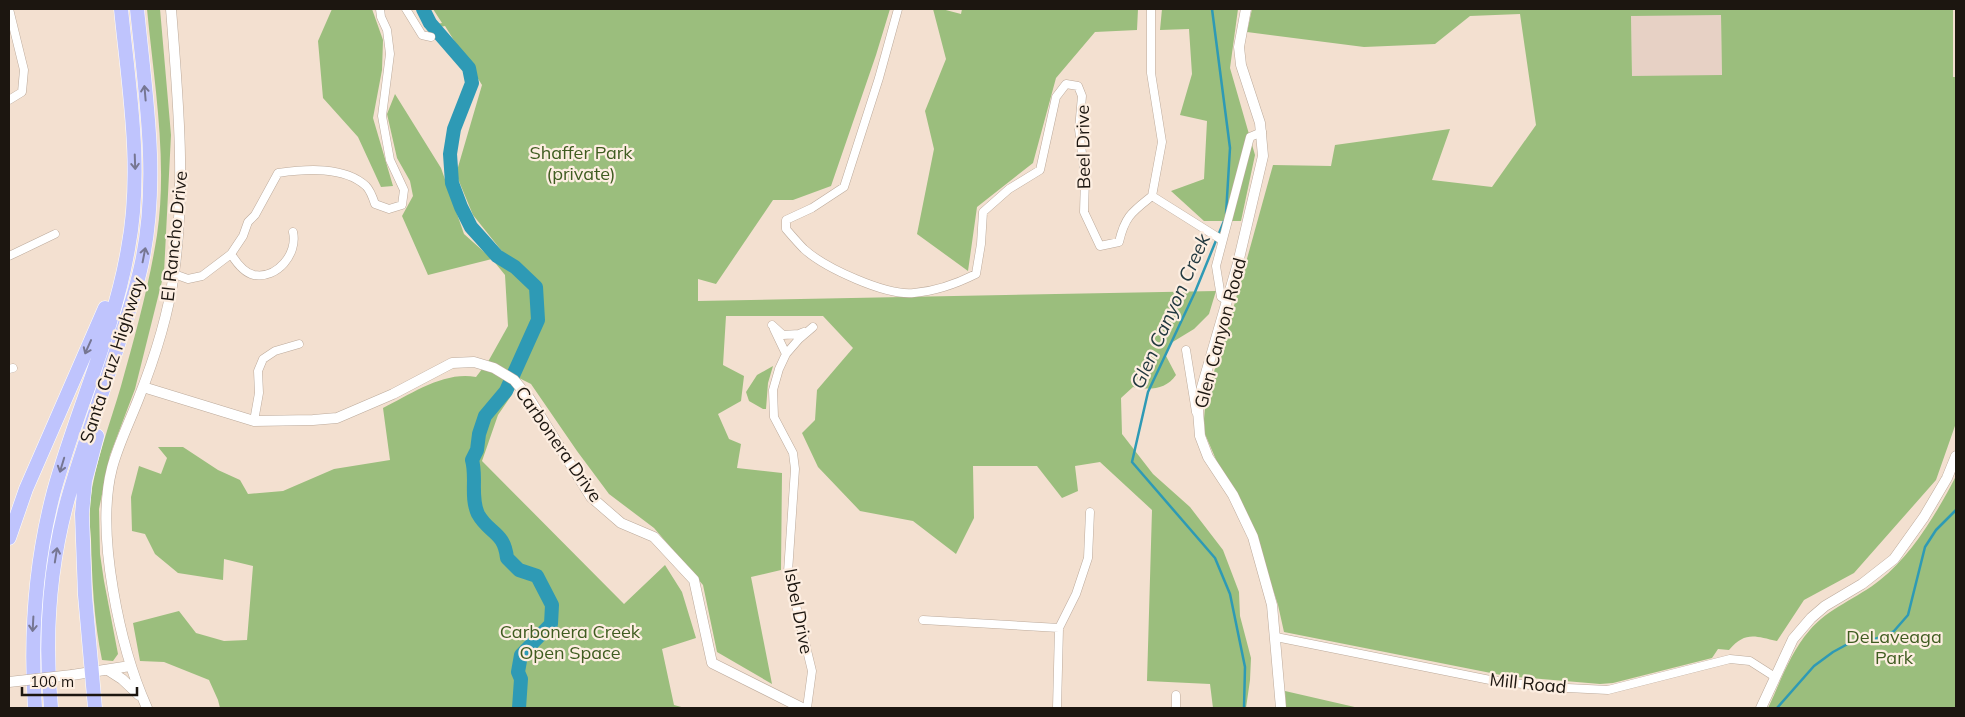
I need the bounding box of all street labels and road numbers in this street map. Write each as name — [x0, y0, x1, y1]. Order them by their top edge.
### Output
street label: Beel Drive — [1071, 105, 1095, 189]
street label: El Rancho Drive — [156, 170, 192, 302]
street label: Glen Canyon Road — [1189, 255, 1251, 411]
street label: Santa Cruz Highway — [74, 274, 150, 446]
street label: Carbonera Drive — [511, 382, 607, 506]
street label: Isbel Drive — [779, 566, 819, 656]
street label: Mill Road — [1488, 668, 1568, 698]

